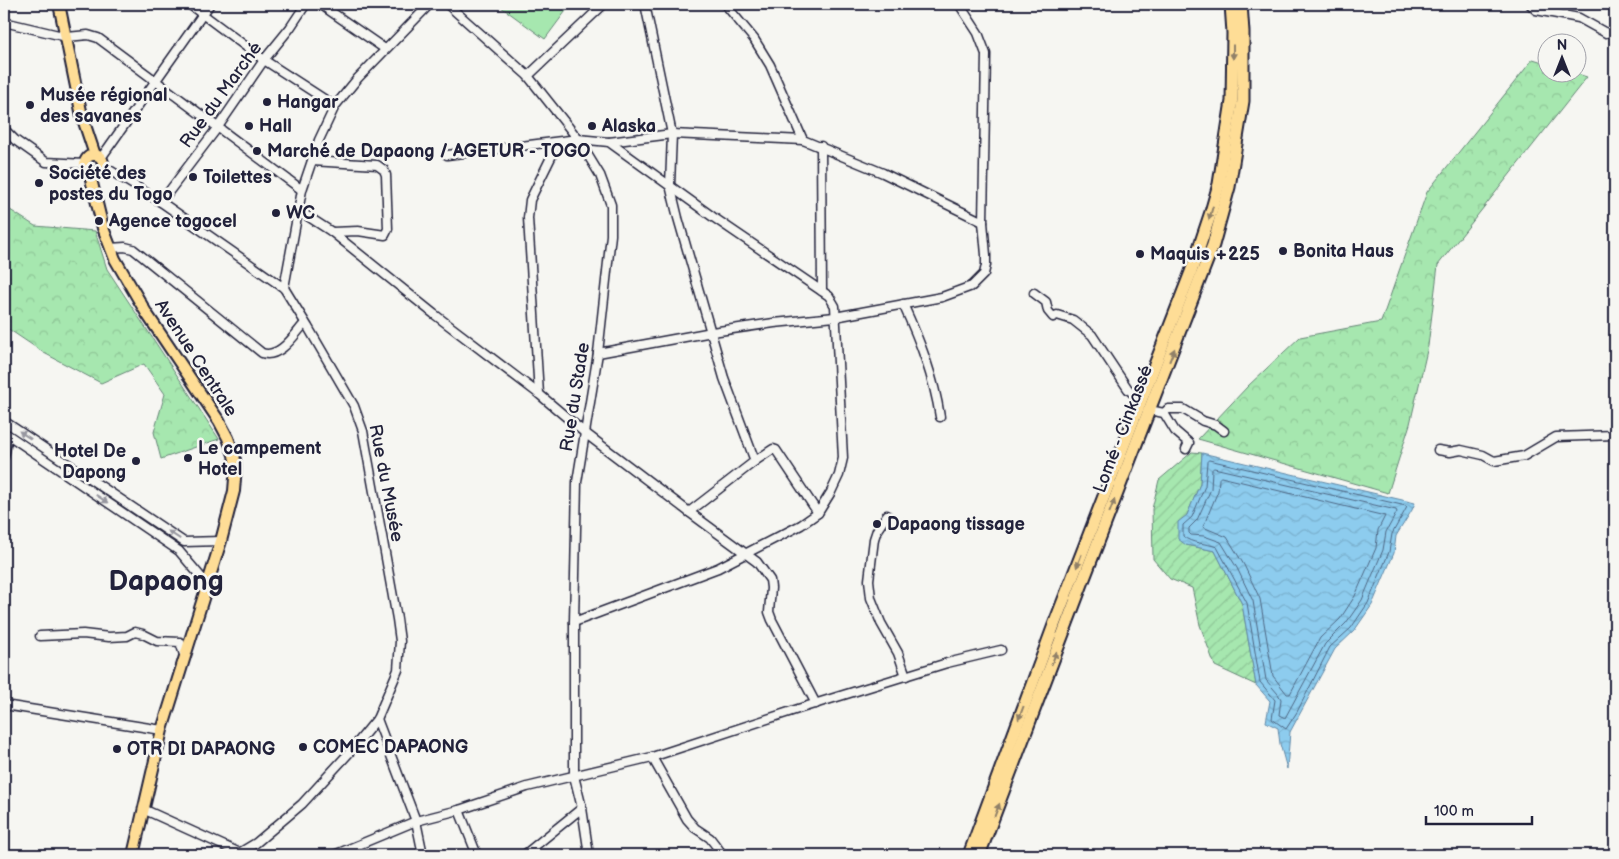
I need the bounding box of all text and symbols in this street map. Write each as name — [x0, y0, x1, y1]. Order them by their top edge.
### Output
north arrow — [1536, 32, 1586, 82]
text: N — [1557, 37, 1567, 54]
street label: Rue du Marché — [176, 38, 267, 152]
one-way arrow — [1229, 45, 1237, 61]
place label: Musée régional des savanes — [40, 85, 168, 127]
place label: Hangar — [277, 92, 339, 113]
marker: Hangar — [261, 96, 273, 108]
marker: Musée régional des savanes — [24, 99, 36, 111]
place label: Hall — [259, 116, 292, 137]
place label: Alaska — [601, 116, 656, 137]
marker: Hall — [243, 120, 255, 132]
marker: Alaska — [586, 120, 598, 132]
place label: Marché de Dapaong / AGETUR - TOGO — [267, 141, 590, 162]
marker: Marché de Dapaong / AGETUR - TOGO — [251, 145, 263, 157]
place label: Société des postes du Togo — [49, 163, 173, 205]
place label: Toilettes — [203, 167, 272, 188]
marker: Toilettes — [187, 171, 199, 183]
marker: Société des postes du Togo — [33, 177, 45, 189]
place label: WC — [286, 203, 315, 224]
one-way arrow — [1207, 205, 1215, 220]
marker: WC — [270, 207, 282, 219]
place label: Agence togocel — [108, 211, 237, 232]
marker: Agence togocel — [93, 215, 105, 227]
place label: Bonita Haus — [1293, 241, 1394, 262]
place label: Maquis +225 — [1150, 244, 1260, 265]
marker: Bonita Haus — [1277, 245, 1289, 257]
marker: Maquis +225 — [1134, 248, 1146, 260]
street label: Avenue Centrale — [150, 296, 242, 421]
street label: Rue du Stade — [556, 341, 594, 453]
one-way arrow — [1168, 348, 1176, 362]
street label: Lomé - Cinkassé — [1089, 362, 1157, 496]
street label: Rue du Musée — [364, 422, 408, 544]
one-way arrow — [18, 430, 31, 440]
place label: Le campement Hotel — [198, 438, 321, 480]
place label: Hotel De Dapong — [54, 441, 126, 483]
marker: Le campement Hotel — [182, 452, 194, 464]
marker: Hotel De Dapong — [130, 455, 142, 467]
one-way arrow — [95, 494, 109, 504]
one-way arrow — [1108, 498, 1116, 513]
place label: Dapaong tissage — [887, 514, 1025, 535]
marker: Dapaong tissage — [871, 518, 883, 530]
one-way arrow — [167, 530, 181, 540]
one-way arrow — [1075, 554, 1083, 568]
district label: Dapaong — [108, 565, 224, 598]
one-way arrow — [1050, 650, 1058, 665]
one-way arrow — [1017, 706, 1025, 721]
place label: COMEC DAPAONG — [313, 737, 468, 758]
place label: OTR DI DAPAONG — [127, 739, 275, 760]
marker: COMEC DAPAONG — [297, 741, 309, 753]
marker: OTR DI DAPAONG — [111, 743, 123, 755]
scale bar — [1426, 794, 1533, 826]
one-way arrow — [993, 802, 1001, 817]
text: 100 m — [1434, 802, 1474, 821]

